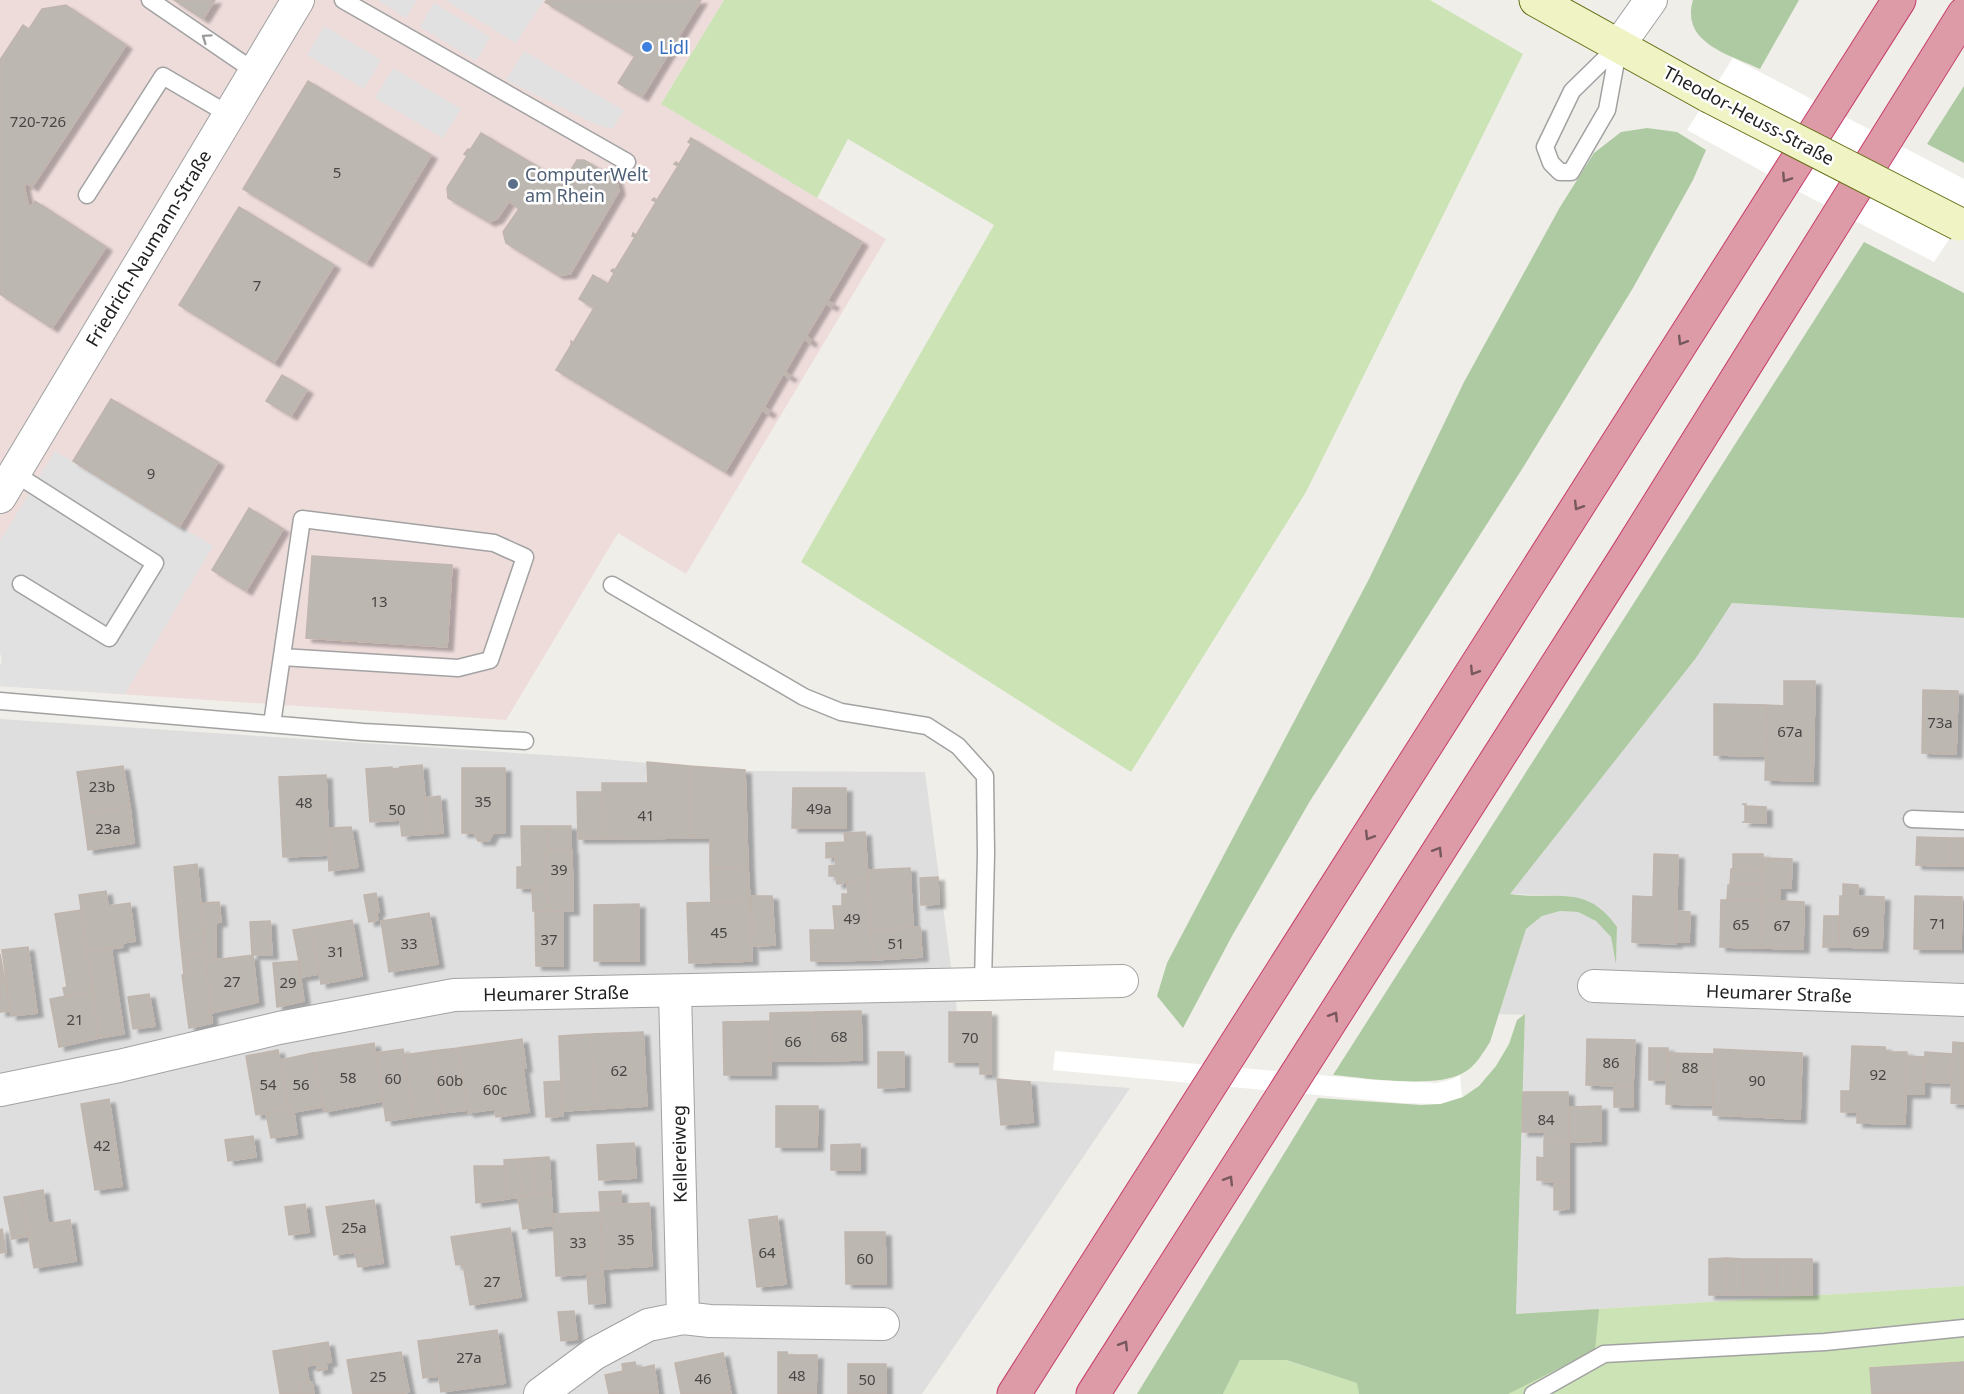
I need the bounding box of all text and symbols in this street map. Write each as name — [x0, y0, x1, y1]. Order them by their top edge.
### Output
one-way arrow — [201, 34, 212, 45]
place label: Lidl — [659, 35, 689, 59]
marker: Lidl — [640, 40, 654, 54]
street label: Theodor-Heuss-Straße — [1659, 60, 1839, 170]
house number: 720-726 — [10, 111, 66, 131]
street label: Friedrich-Naumann-Straße — [80, 145, 216, 351]
house number: 5 — [333, 162, 341, 182]
place label: ComputerWelt am Rhein — [525, 162, 649, 207]
one-way arrow — [1782, 172, 1793, 183]
marker: ComputerWelt am Rhein — [506, 177, 520, 191]
house number: 7 — [253, 275, 261, 295]
one-way arrow — [1678, 334, 1689, 345]
house number: 9 — [147, 463, 155, 483]
one-way arrow — [1573, 500, 1585, 510]
house number: 13 — [370, 591, 388, 611]
one-way arrow — [1469, 665, 1481, 675]
house number: 73a — [1927, 712, 1953, 732]
house number: 67a — [1777, 721, 1803, 741]
house number: 23b — [89, 776, 115, 796]
house number: 35 — [474, 791, 492, 811]
house number: 48 — [295, 792, 313, 812]
house number: 49a — [806, 798, 832, 818]
house number: 50 — [388, 799, 406, 819]
house number: 41 — [637, 805, 655, 825]
house number: 23a — [95, 818, 121, 838]
one-way arrow — [1366, 829, 1377, 840]
one-way arrow — [1431, 847, 1443, 857]
house number: 39 — [550, 859, 568, 879]
house number: 49 — [843, 908, 861, 928]
house number: 71 — [1929, 913, 1947, 933]
house number: 65 — [1732, 914, 1750, 934]
house number: 67 — [1773, 915, 1791, 935]
house number: 69 — [1852, 921, 1870, 941]
house number: 45 — [710, 922, 728, 942]
house number: 37 — [540, 929, 558, 949]
house number: 33 — [400, 933, 418, 953]
house number: 51 — [887, 933, 905, 953]
house number: 31 — [327, 941, 345, 961]
house number: 27 — [223, 971, 241, 991]
house number: 29 — [279, 972, 297, 992]
street label: Heumarer Straße — [1706, 978, 1852, 1008]
street label: Heumarer Straße — [483, 980, 629, 1006]
house number: 21 — [66, 1009, 84, 1029]
one-way arrow — [1326, 1011, 1337, 1022]
house number: 68 — [830, 1026, 848, 1046]
house number: 70 — [961, 1027, 979, 1047]
house number: 66 — [784, 1031, 802, 1051]
house number: 86 — [1602, 1052, 1620, 1072]
house number: 88 — [1681, 1057, 1699, 1077]
house number: 62 — [610, 1060, 628, 1080]
house number: 92 — [1869, 1064, 1887, 1084]
house number: 58 — [339, 1067, 357, 1087]
house number: 60 — [384, 1068, 402, 1088]
house number: 60b — [437, 1070, 463, 1090]
house number: 90 — [1748, 1070, 1766, 1090]
house number: 54 — [259, 1074, 277, 1094]
house number: 56 — [292, 1074, 310, 1094]
house number: 60c — [483, 1079, 507, 1099]
street label: Kellereiweg — [666, 1105, 692, 1203]
house number: 84 — [1537, 1109, 1555, 1129]
house number: 42 — [93, 1135, 111, 1155]
one-way arrow — [1222, 1176, 1233, 1187]
house number: 25a — [341, 1217, 367, 1237]
house number: 35 — [617, 1229, 635, 1249]
house number: 33 — [569, 1232, 587, 1252]
house number: 64 — [758, 1242, 776, 1262]
house number: 60 — [856, 1248, 874, 1268]
house number: 27 — [483, 1271, 501, 1291]
one-way arrow — [1117, 1341, 1129, 1351]
house number: 27a — [456, 1347, 482, 1367]
house number: 48 — [788, 1365, 806, 1385]
house number: 25 — [369, 1366, 387, 1386]
house number: 46 — [694, 1368, 712, 1388]
house number: 50 — [858, 1369, 876, 1389]

